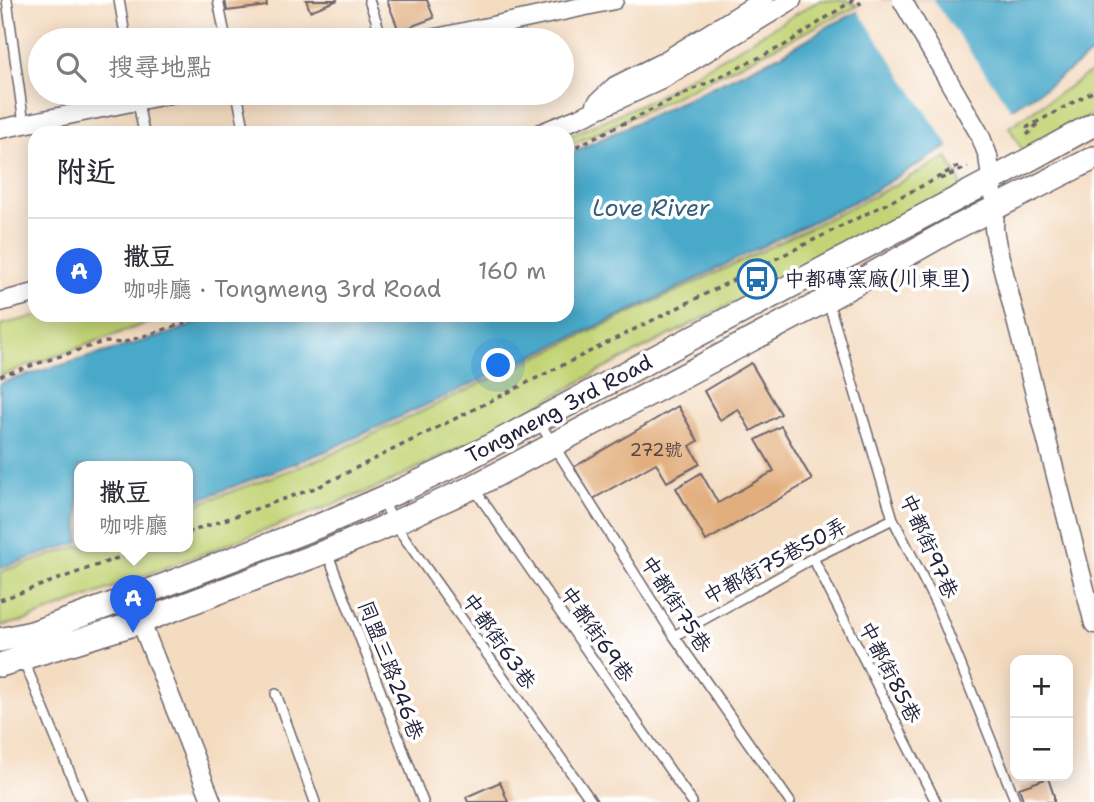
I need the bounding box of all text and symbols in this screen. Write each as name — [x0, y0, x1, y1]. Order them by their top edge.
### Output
search box — [28, 28, 574, 105]
icon: search — [52, 48, 90, 86]
text: 搜尋地點 — [108, 49, 212, 84]
text: 附近 — [56, 151, 116, 192]
water label: Love River — [592, 193, 711, 223]
text: 撒豆 — [123, 238, 175, 273]
text: A — [70, 256, 88, 286]
text: 160 m — [478, 256, 546, 286]
bus stop icon: 中都磚窯廠(川東里) — [736, 258, 778, 300]
place label: 中都磚窯廠(川東里) — [784, 265, 970, 293]
text: 咖啡廳 · Tongmeng 3rd Road — [123, 274, 441, 304]
street label: Tongmeng 3rd Road — [461, 348, 657, 470]
your location — [481, 348, 515, 382]
house number: 272號 — [629, 438, 683, 462]
popup — [74, 461, 193, 552]
text: 撒豆 — [99, 474, 151, 509]
street label: 中都街97巷 — [893, 489, 965, 603]
text: 咖啡廳 — [99, 510, 168, 540]
street label: 中都街75巷50弄 — [698, 511, 852, 611]
street label: 中都街75巷 — [634, 550, 718, 658]
pin: A — [110, 575, 156, 633]
street label: 中都街69巷 — [553, 580, 641, 688]
street label: 中都街63巷 — [455, 587, 543, 695]
street label: 同盟三路246巷 — [352, 596, 430, 744]
street label: 中都街85巷 — [852, 616, 928, 728]
map controls — [1010, 655, 1073, 781]
button: + — [1010, 655, 1073, 718]
button: − — [1010, 718, 1073, 781]

